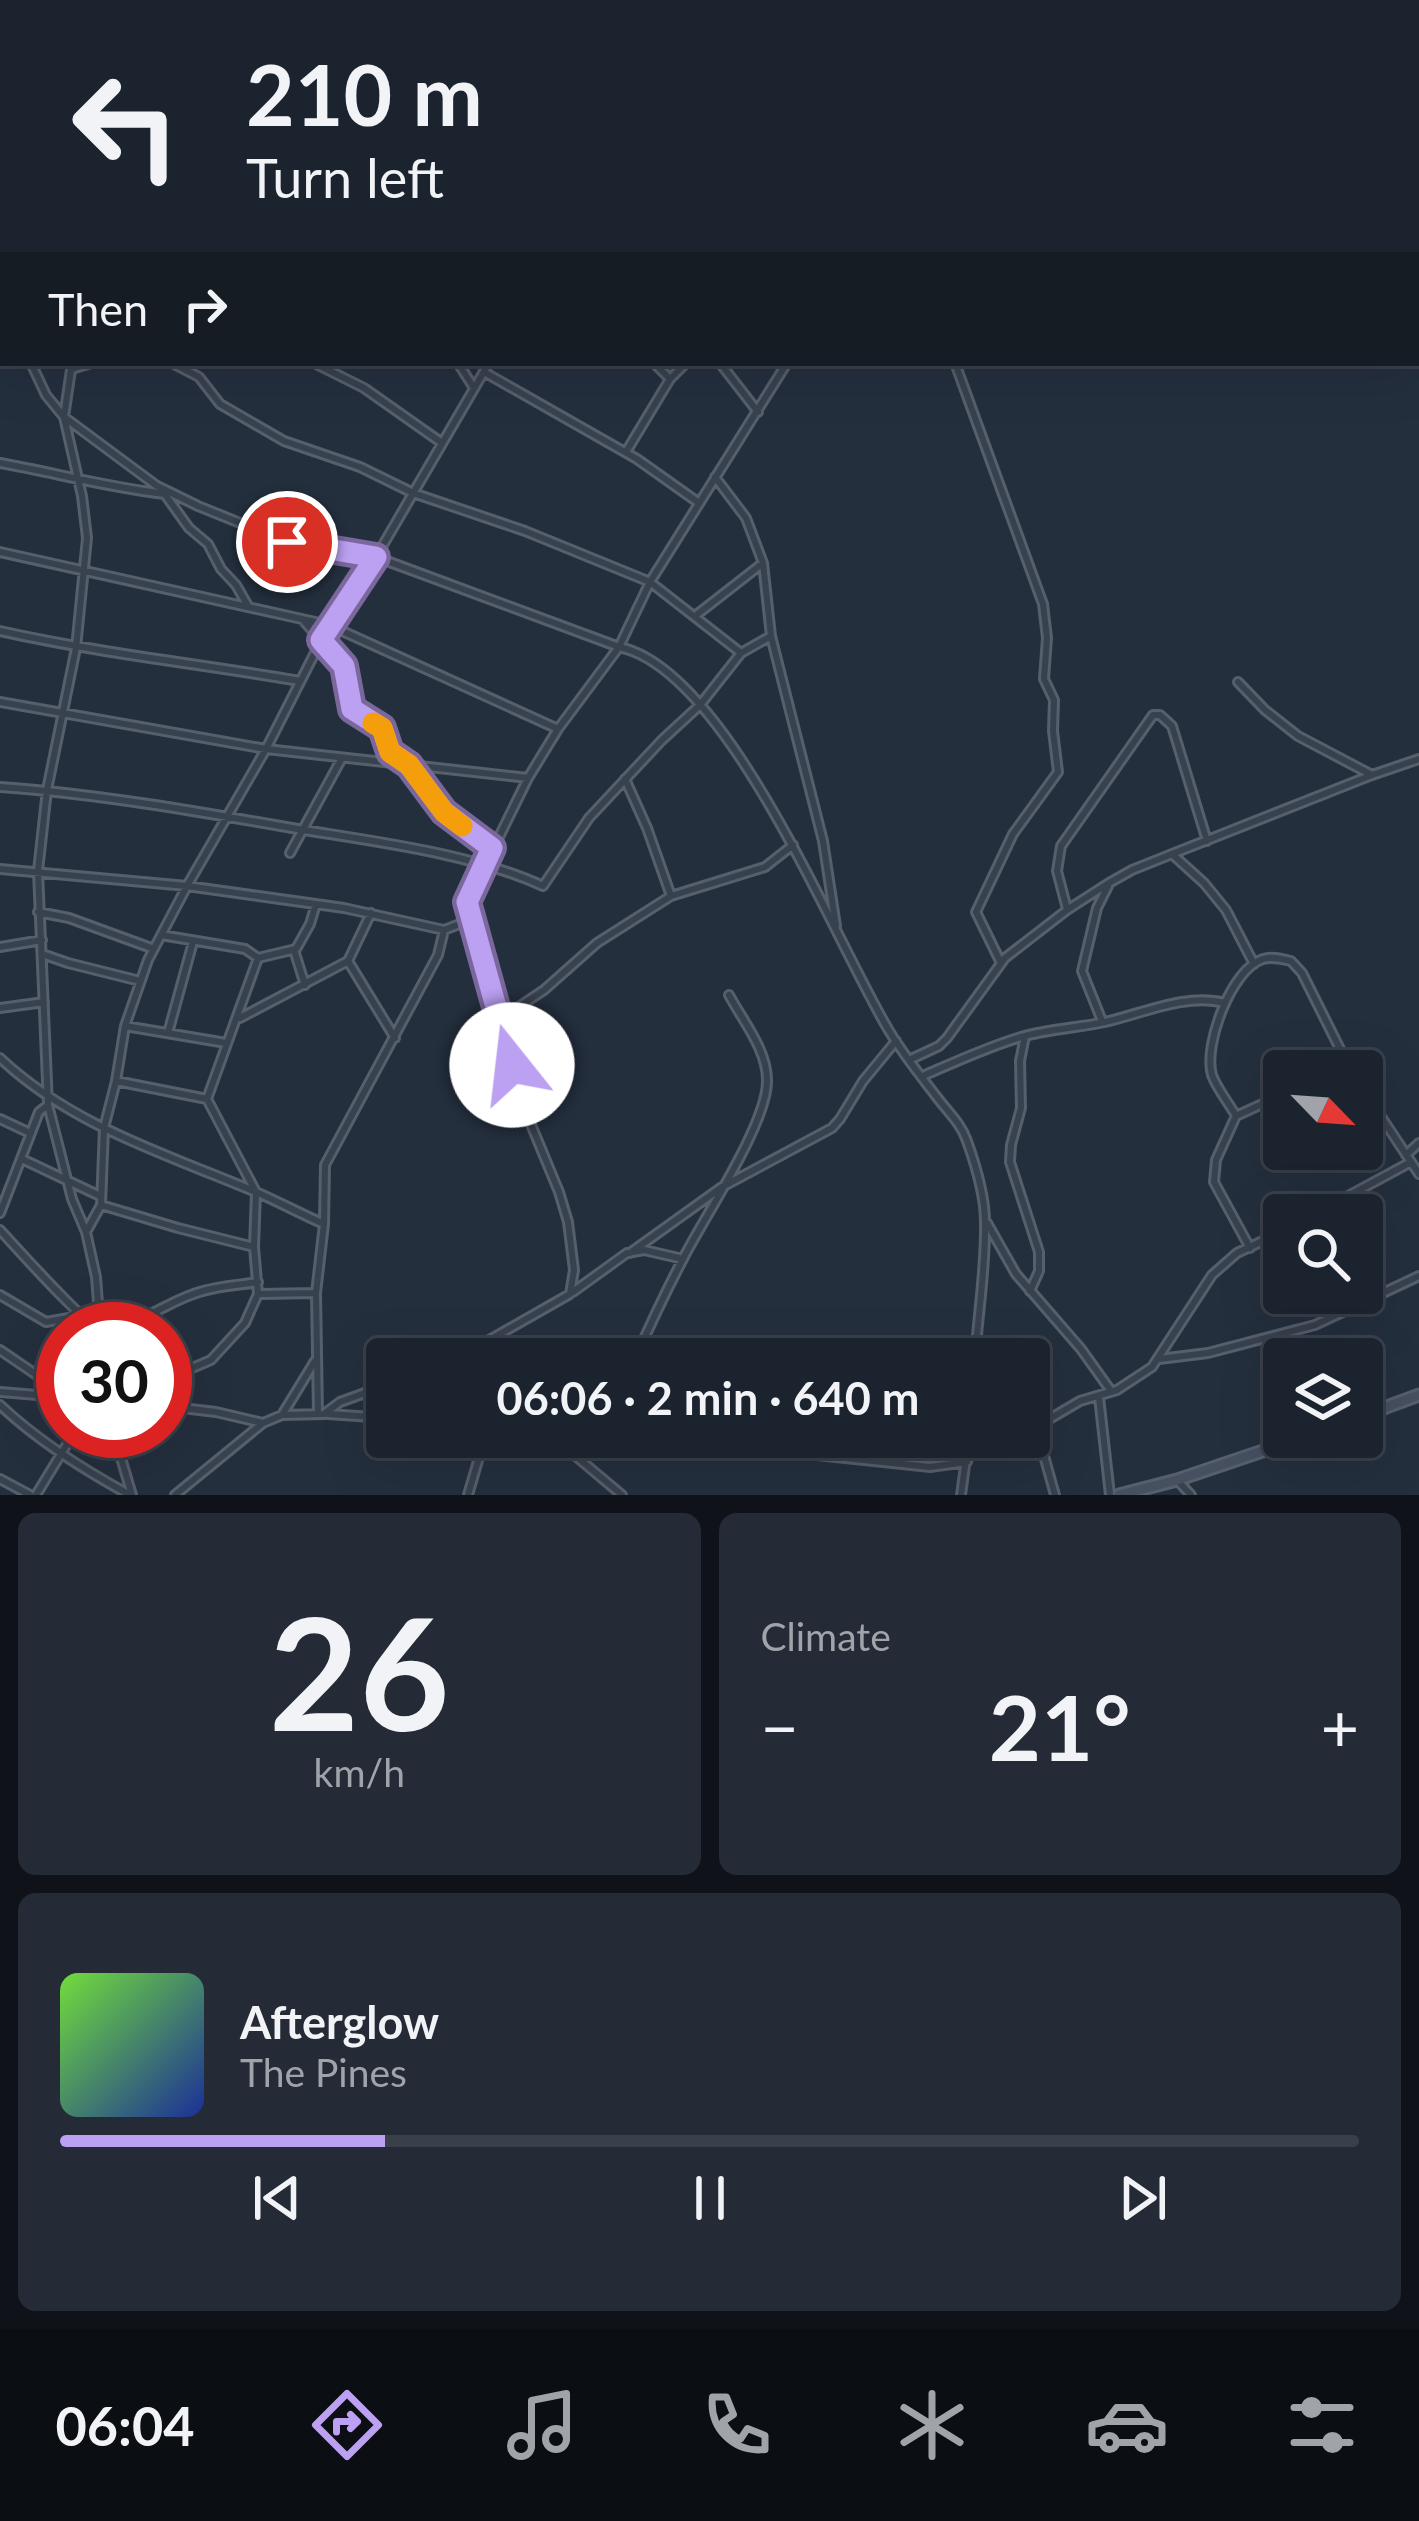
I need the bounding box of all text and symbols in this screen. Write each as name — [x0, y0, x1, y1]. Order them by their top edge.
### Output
text: 210 m — [246, 43, 483, 144]
icon: left — [48, 48, 204, 204]
text: Turn left — [246, 145, 444, 210]
icon: right — [172, 276, 238, 342]
text: Then — [48, 282, 148, 336]
pin — [236, 491, 338, 593]
icon: arrive — [254, 509, 320, 575]
position arrow — [449, 1002, 575, 1128]
north arrow — [1263, 1050, 1383, 1170]
map controls — [1263, 1050, 1383, 1458]
button: search — [1263, 1194, 1383, 1314]
speed limit sign: 30 — [36, 1302, 192, 1458]
button: layers — [1263, 1338, 1383, 1458]
text: 06:06 · 2 min · 640 m — [497, 1371, 919, 1425]
text: 26 — [269, 1577, 450, 1764]
text: Climate — [761, 1613, 891, 1659]
text: 21° — [989, 1672, 1131, 1780]
text: − — [761, 1687, 799, 1766]
text: + — [1321, 1687, 1359, 1766]
text: km/h — [314, 1749, 405, 1795]
text: Afterglow — [240, 1995, 439, 2049]
text: The Pines — [240, 2049, 407, 2095]
icon: previous — [244, 2165, 310, 2231]
icon: pause — [677, 2165, 743, 2231]
icon: next — [1110, 2165, 1176, 2231]
icon: directions — [305, 2383, 389, 2467]
icon: music — [500, 2383, 584, 2467]
icon: phone — [695, 2383, 779, 2467]
icon: climate — [890, 2383, 974, 2467]
icon: car — [1085, 2383, 1169, 2467]
icon: filters — [1280, 2383, 1364, 2467]
text: 06:04 — [55, 2393, 195, 2458]

